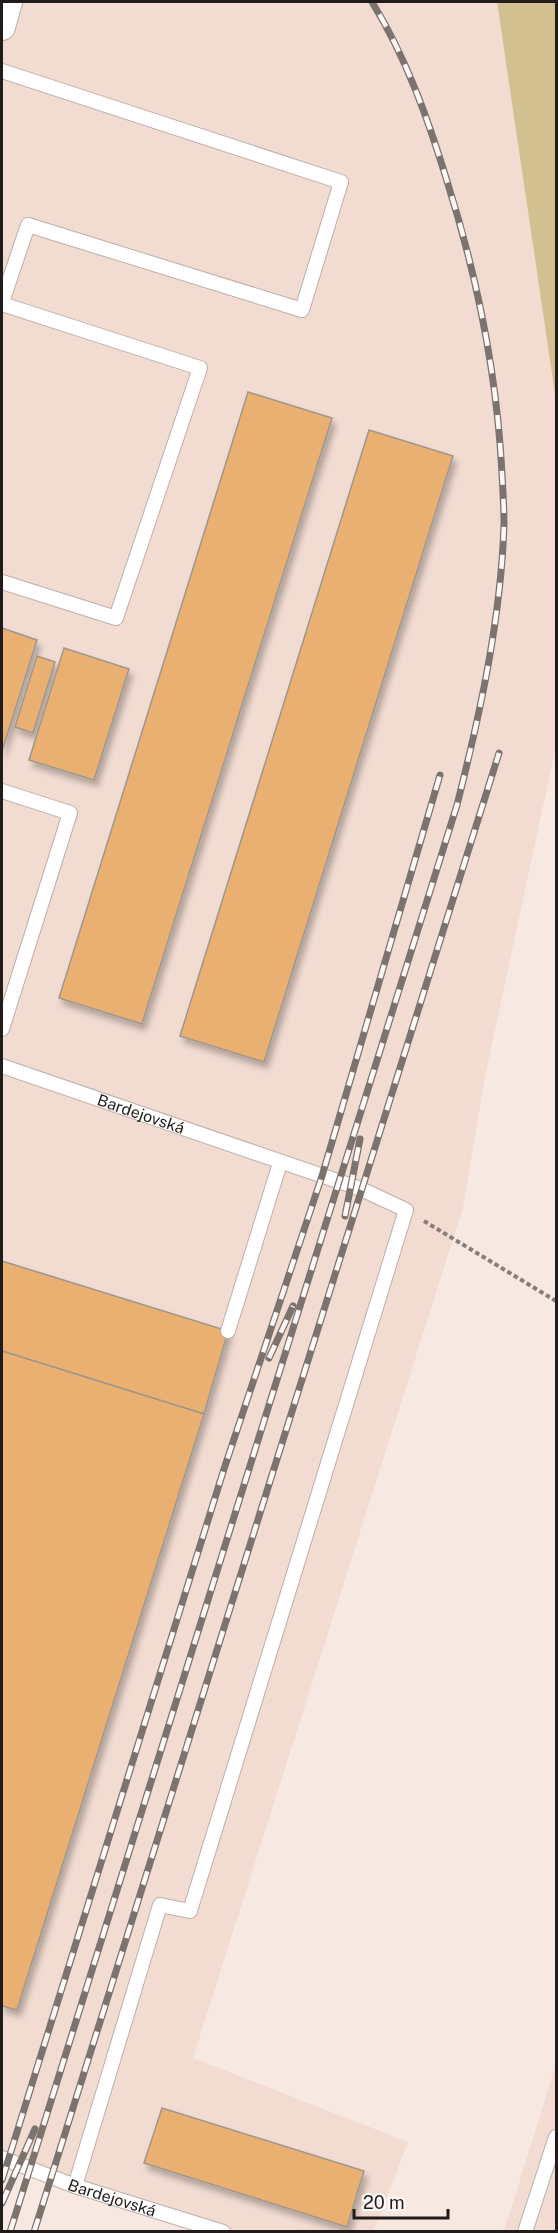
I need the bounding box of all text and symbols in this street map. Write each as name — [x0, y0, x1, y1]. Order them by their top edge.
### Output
street label: Bardejovská — [95, 1090, 187, 1137]
street label: Bardejovská — [65, 2175, 158, 2220]
scale bar — [354, 2182, 448, 2220]
text: 20 m — [363, 2192, 405, 2213]

